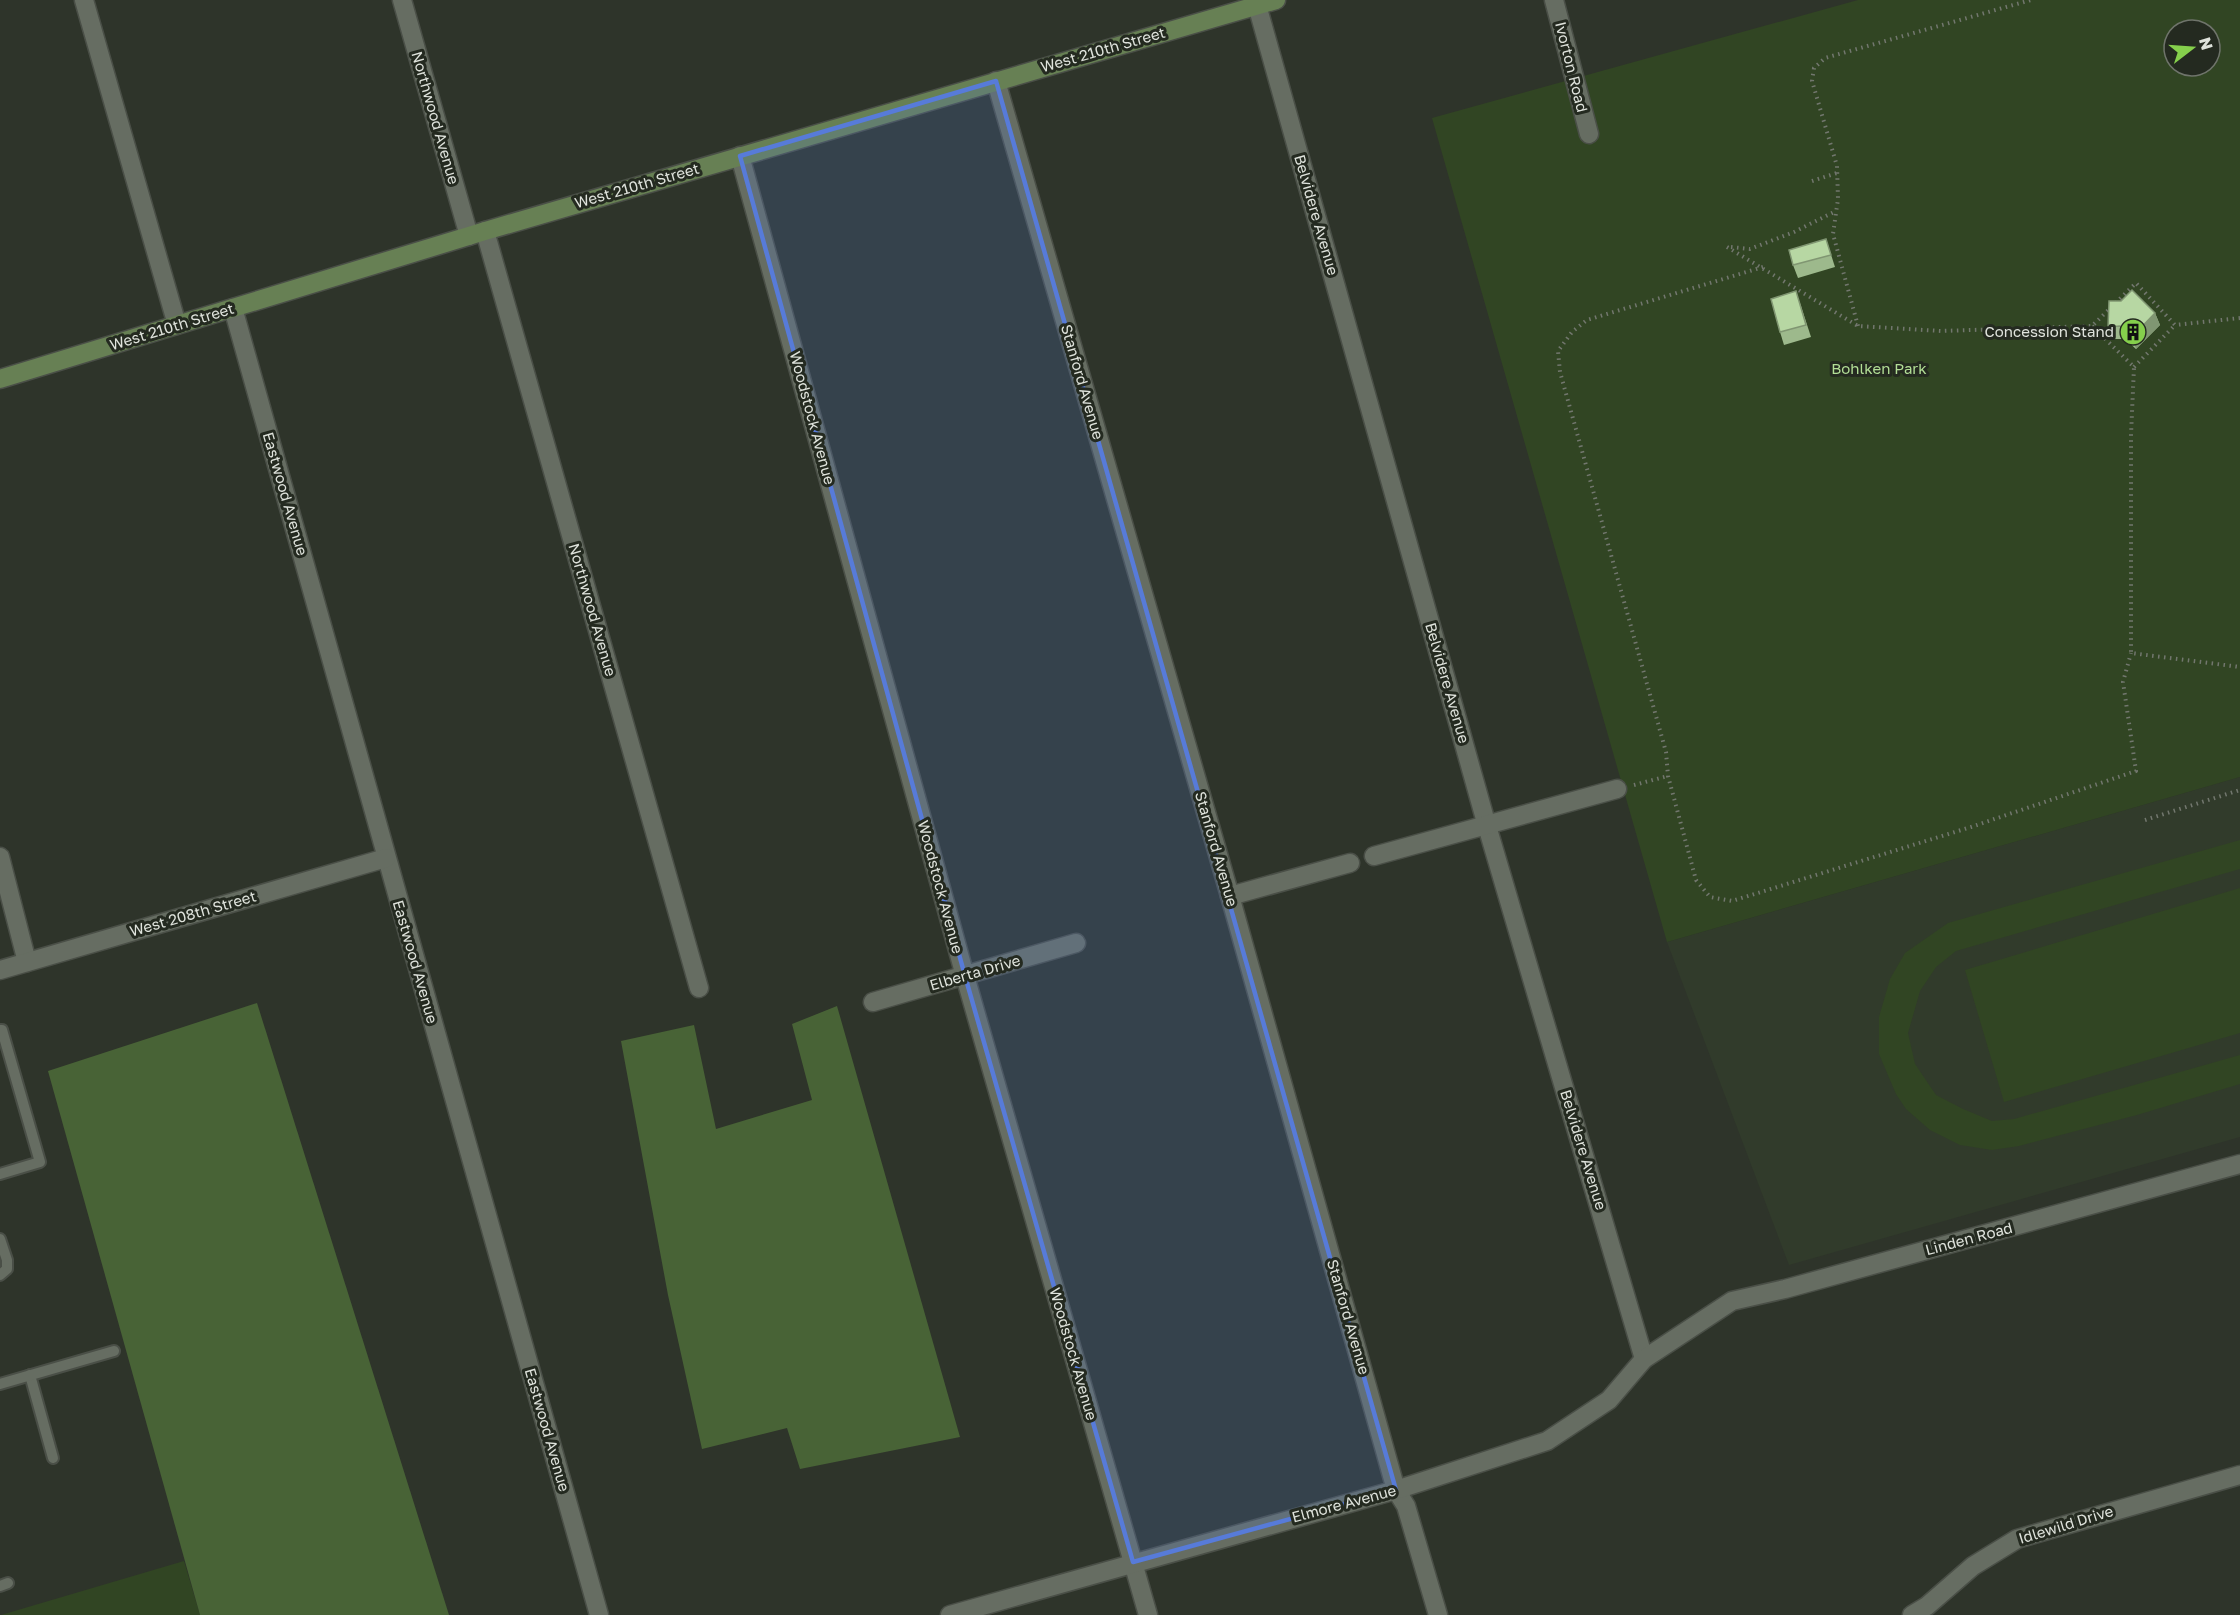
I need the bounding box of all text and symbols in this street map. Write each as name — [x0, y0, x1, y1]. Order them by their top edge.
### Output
north arrow — [2162, 18, 2222, 78]
street label: Ivorton Road — [1552, 20, 1592, 114]
street label: West 210th Street — [1038, 23, 1167, 75]
text: N — [2195, 35, 2218, 52]
street label: Northwood Avenue — [408, 49, 464, 187]
street label: Belvidere Avenue — [1291, 152, 1343, 277]
street label: West 210th Street — [572, 159, 701, 211]
street label: West 210th Street — [107, 299, 236, 353]
building icon: Concession Stand — [2118, 317, 2148, 347]
street label: Stanford Avenue — [1058, 322, 1108, 442]
place label: Concession Stand — [1985, 322, 2114, 340]
street label: Woodstock Avenue — [787, 349, 840, 487]
park label: Bohlken Park — [1831, 359, 1927, 377]
street label: Eastwood Avenue — [260, 430, 312, 558]
street label: Northwood Avenue — [565, 541, 621, 679]
street label: Belvidere Avenue — [1422, 620, 1474, 745]
street label: Stanford Avenue — [1192, 789, 1242, 909]
street label: Woodstock Avenue — [915, 818, 968, 956]
street label: West 208th Street — [127, 886, 258, 940]
street label: Eastwood Avenue — [390, 898, 442, 1026]
street label: Elberta Drive — [927, 950, 1022, 994]
street label: Belvidere Avenue — [1557, 1087, 1611, 1212]
street label: Linden Road — [1923, 1218, 2014, 1258]
street label: Stanford Avenue — [1324, 1257, 1374, 1377]
street label: Woodstock Avenue — [1046, 1285, 1102, 1422]
street label: Eastwood Avenue — [522, 1366, 574, 1494]
street label: Elmore Avenue — [1290, 1480, 1398, 1526]
street label: Idlewild Drive — [2016, 1501, 2116, 1547]

